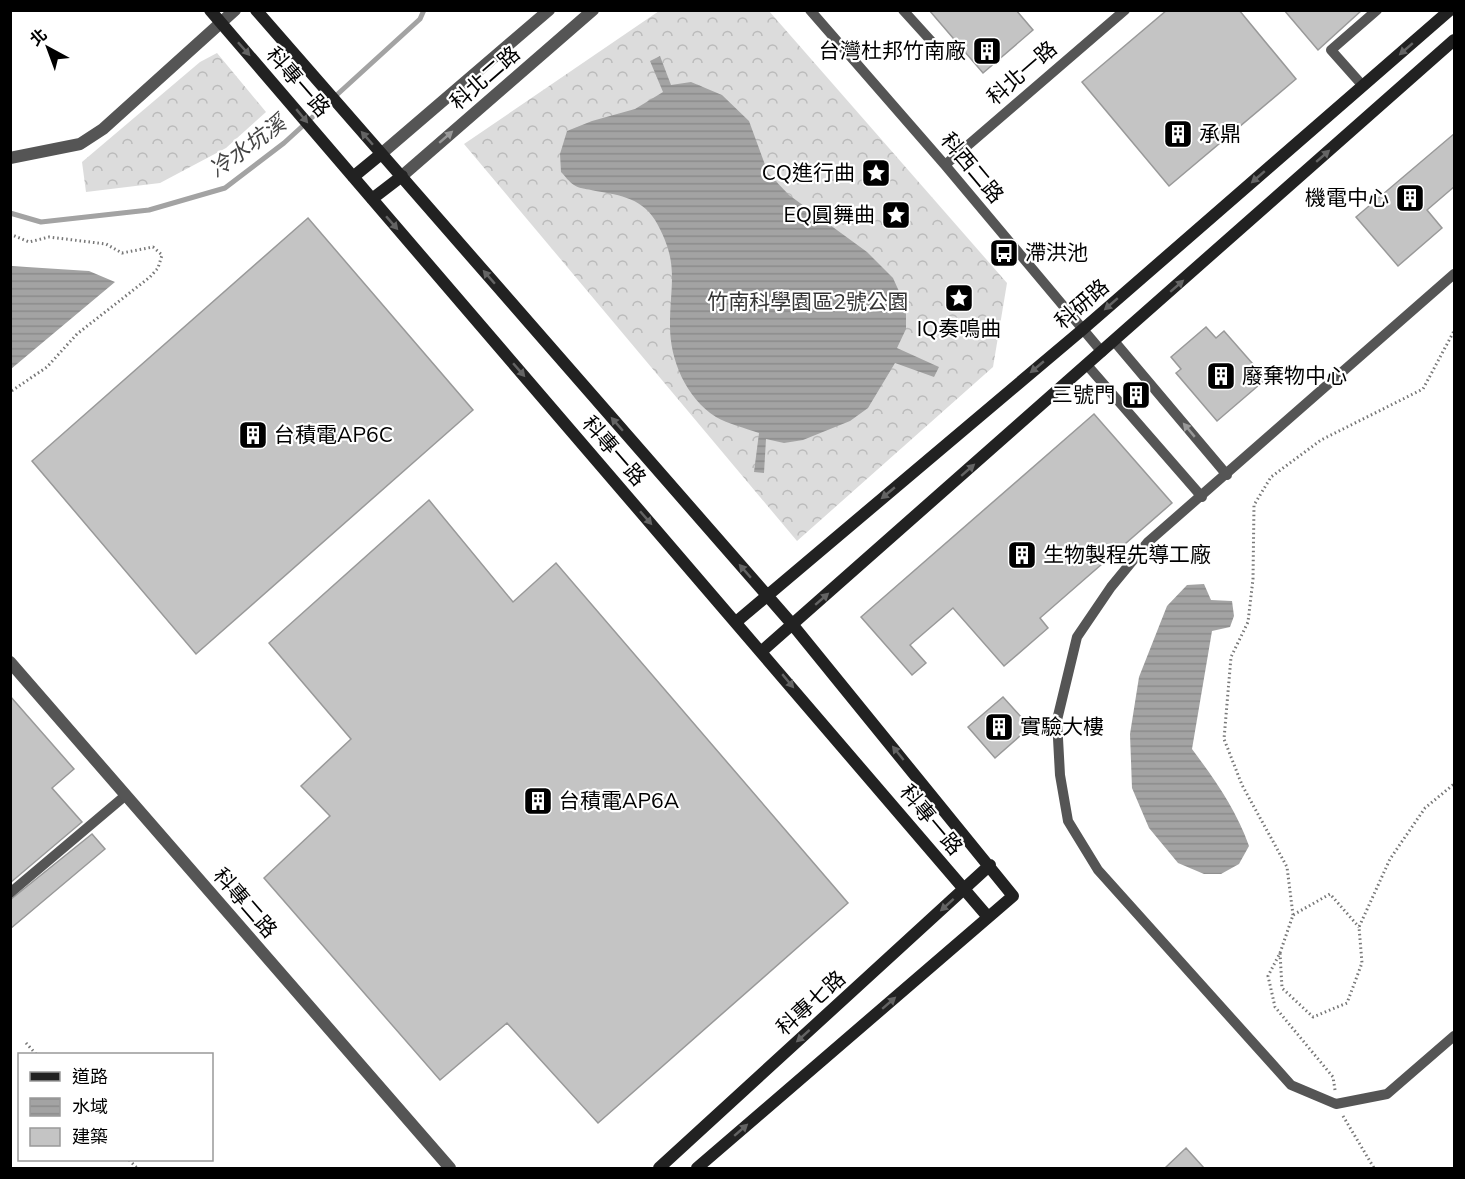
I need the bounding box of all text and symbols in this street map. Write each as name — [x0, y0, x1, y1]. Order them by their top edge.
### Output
north arrow — [18, 18, 78, 78]
text: 北 — [26, 24, 51, 49]
building icon: 台灣杜邦竹南廠 — [971, 35, 1003, 67]
street label: 科北一路 — [981, 35, 1062, 110]
place label: 台灣杜邦竹南廠 — [819, 37, 966, 63]
street label: 科北二路 — [444, 40, 525, 115]
one-way arrow — [237, 41, 250, 56]
street label: 科專一路 — [261, 41, 336, 122]
one-way arrow — [1399, 42, 1414, 55]
water label: 冷水坑溪 — [203, 107, 293, 183]
one-way arrow — [296, 108, 309, 124]
building icon: 承鼎 — [1162, 118, 1194, 150]
place label: 承鼎 — [1199, 120, 1241, 146]
street label: 科西二路 — [936, 127, 1010, 208]
one-way arrow — [361, 131, 374, 146]
one-way arrow — [438, 131, 454, 144]
one-way arrow — [1315, 150, 1330, 163]
place icon: CQ進行曲 — [860, 157, 892, 189]
place label: CQ進行曲 — [762, 159, 855, 185]
one-way arrow — [1251, 170, 1266, 183]
building icon: 機電中心 — [1394, 182, 1426, 214]
place label: 機電中心 — [1305, 184, 1389, 210]
place icon: EQ圓舞曲 — [880, 199, 912, 231]
place label: EQ圓舞曲 — [784, 201, 875, 227]
one-way arrow — [385, 215, 398, 230]
bus stop icon: 滯洪池 — [988, 237, 1020, 269]
place label: 滯洪池 — [1025, 239, 1088, 265]
one-way arrow — [483, 269, 496, 285]
street label: 科研路 — [1049, 273, 1114, 334]
one-way arrow — [1169, 279, 1185, 292]
place icon: IQ奏鳴曲 — [943, 282, 975, 314]
park label: 竹南科學園區2號公園 — [707, 288, 909, 314]
one-way arrow — [1103, 298, 1119, 311]
place label: IQ奏鳴曲 — [917, 315, 1001, 341]
building icon: 廢棄物中心 — [1205, 360, 1237, 392]
one-way arrow — [1029, 361, 1045, 374]
one-way arrow — [512, 362, 525, 377]
place label: 廢棄物中心 — [1242, 362, 1347, 388]
building icon: 三號門 — [1120, 379, 1152, 411]
place label: 三號門 — [1052, 381, 1115, 407]
street label: 科專一路 — [577, 410, 652, 491]
one-way arrow — [611, 416, 624, 432]
building icon: 台積電AP6C — [237, 419, 269, 451]
place label: 台積電AP6C — [274, 421, 393, 447]
one-way arrow — [1183, 423, 1196, 438]
one-way arrow — [960, 463, 976, 476]
one-way arrow — [881, 486, 896, 499]
one-way arrow — [639, 510, 652, 525]
building icon: 生物製程先導工廠 — [1006, 539, 1038, 571]
place label: 生物製程先導工廠 — [1043, 541, 1211, 567]
one-way arrow — [739, 564, 752, 579]
one-way arrow — [814, 593, 829, 606]
one-way arrow — [781, 673, 794, 688]
building icon: 實驗大樓 — [983, 711, 1015, 743]
place label: 實驗大樓 — [1020, 713, 1104, 739]
one-way arrow — [892, 745, 904, 760]
street label: 科專一路 — [895, 779, 969, 860]
building icon: 台積電AP6A — [522, 785, 554, 817]
place label: 台積電AP6A — [559, 787, 680, 813]
street label: 科專二路 — [208, 862, 283, 943]
one-way arrow — [940, 898, 955, 911]
street label: 科專七路 — [770, 964, 850, 1040]
one-way arrow — [881, 997, 896, 1010]
one-way arrow — [796, 1029, 810, 1043]
legend — [18, 1053, 213, 1161]
text: 道路 — [72, 1065, 108, 1088]
text: 水域 — [72, 1095, 108, 1118]
one-way arrow — [733, 1124, 748, 1137]
text: 建築 — [72, 1125, 108, 1148]

